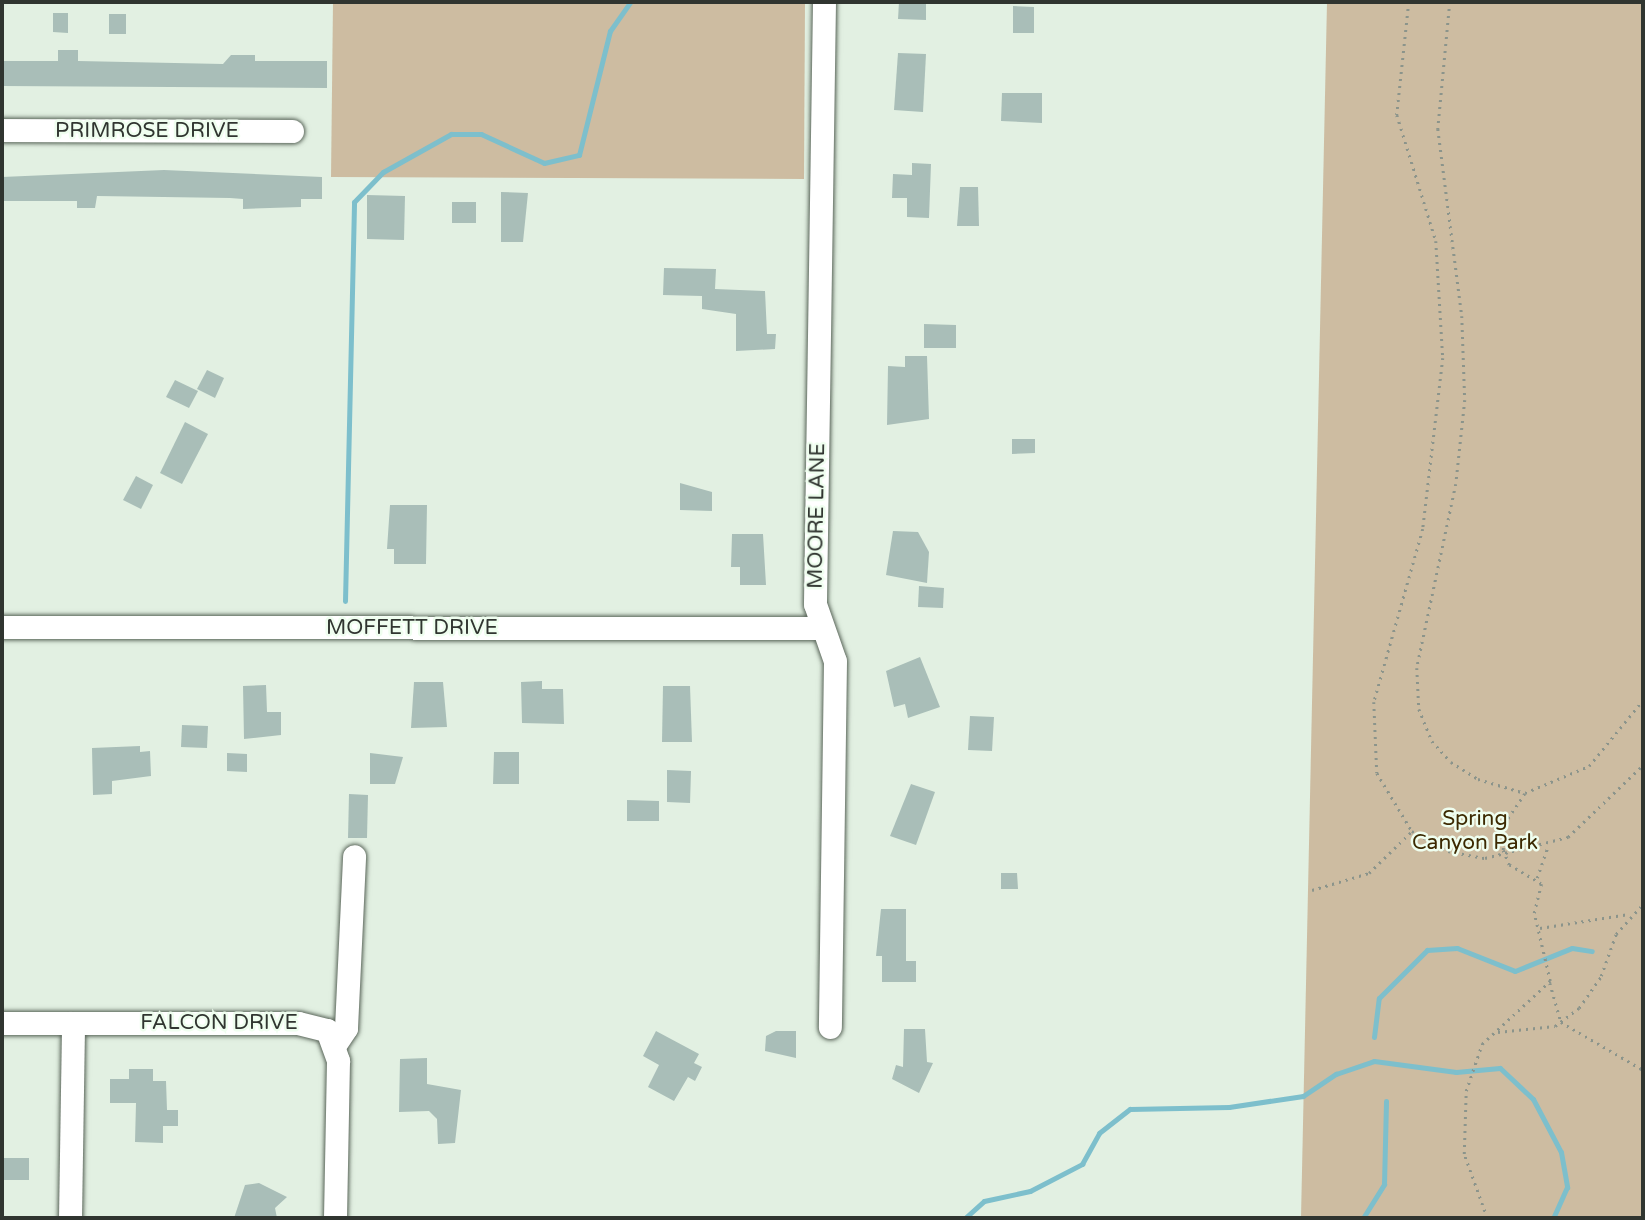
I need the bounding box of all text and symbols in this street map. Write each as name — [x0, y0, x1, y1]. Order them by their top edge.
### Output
street label: PRIMROSE DRIVE — [55, 118, 239, 144]
street label: MOORE LANE — [803, 443, 831, 589]
street label: MOFFETT DRIVE — [326, 615, 498, 641]
park label: Spring Canyon Park — [1412, 806, 1538, 856]
street label: FALCON DRIVE — [140, 1010, 298, 1036]

